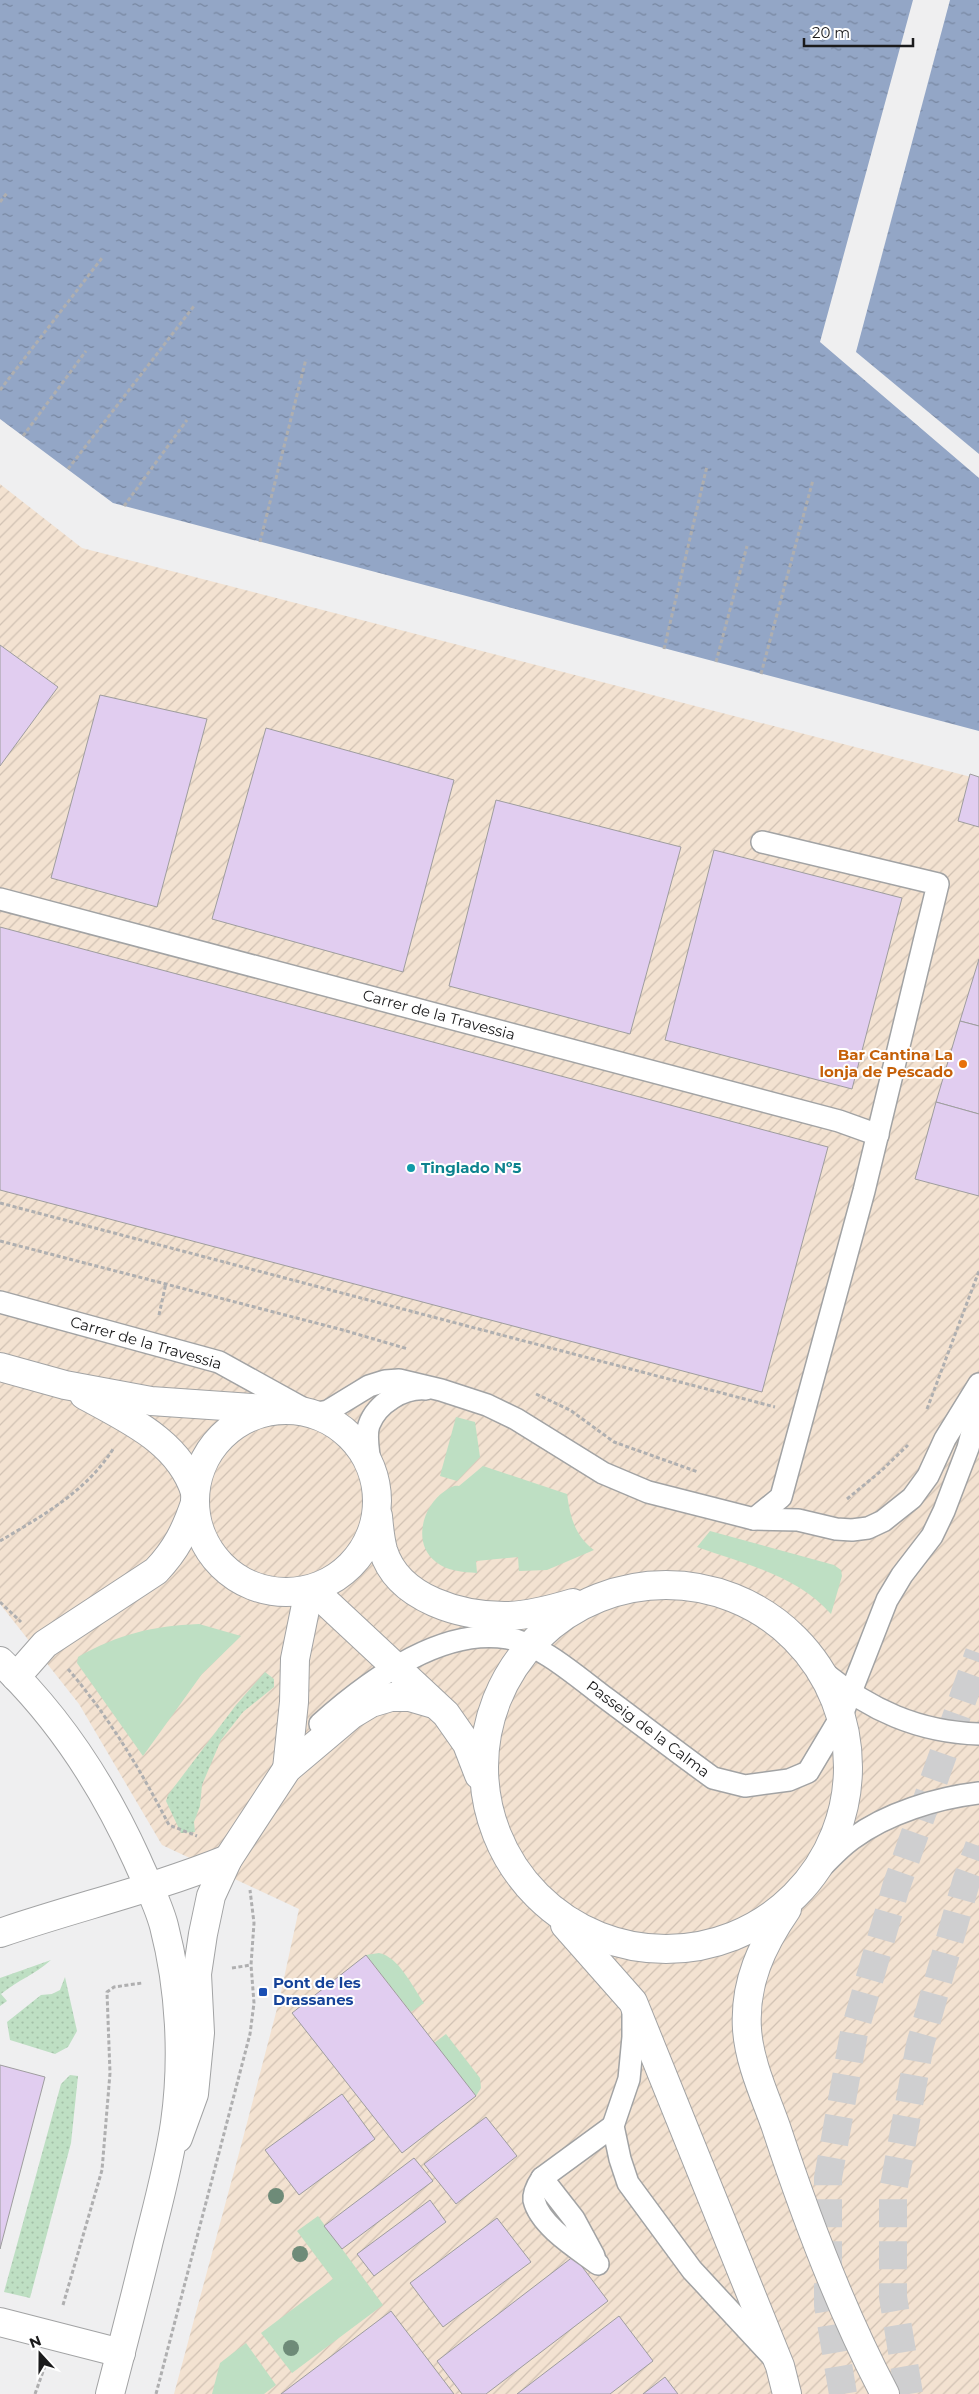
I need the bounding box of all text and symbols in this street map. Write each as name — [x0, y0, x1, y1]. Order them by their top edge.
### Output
scale bar — [804, 15, 913, 47]
text: 20 m — [812, 23, 850, 42]
street label: Carrer de la Travessia — [361, 985, 517, 1044]
place label: Bar Cantina La lonja de Pescado — [819, 1045, 953, 1081]
marker: Bar Cantina La lonja de Pescado — [957, 1058, 969, 1070]
place label: Tinglado Nº5 — [421, 1158, 522, 1177]
marker: Tinglado Nº5 — [405, 1162, 417, 1174]
street label: Carrer de la Travessia — [68, 1312, 224, 1373]
street label: Passeig de la Calma — [583, 1676, 714, 1781]
place label: Pont de les Drassanes — [273, 1973, 361, 2009]
marker: Pont de les Drassanes — [257, 1986, 269, 1998]
north arrow — [15, 2329, 65, 2379]
text: N — [27, 2331, 44, 2352]

